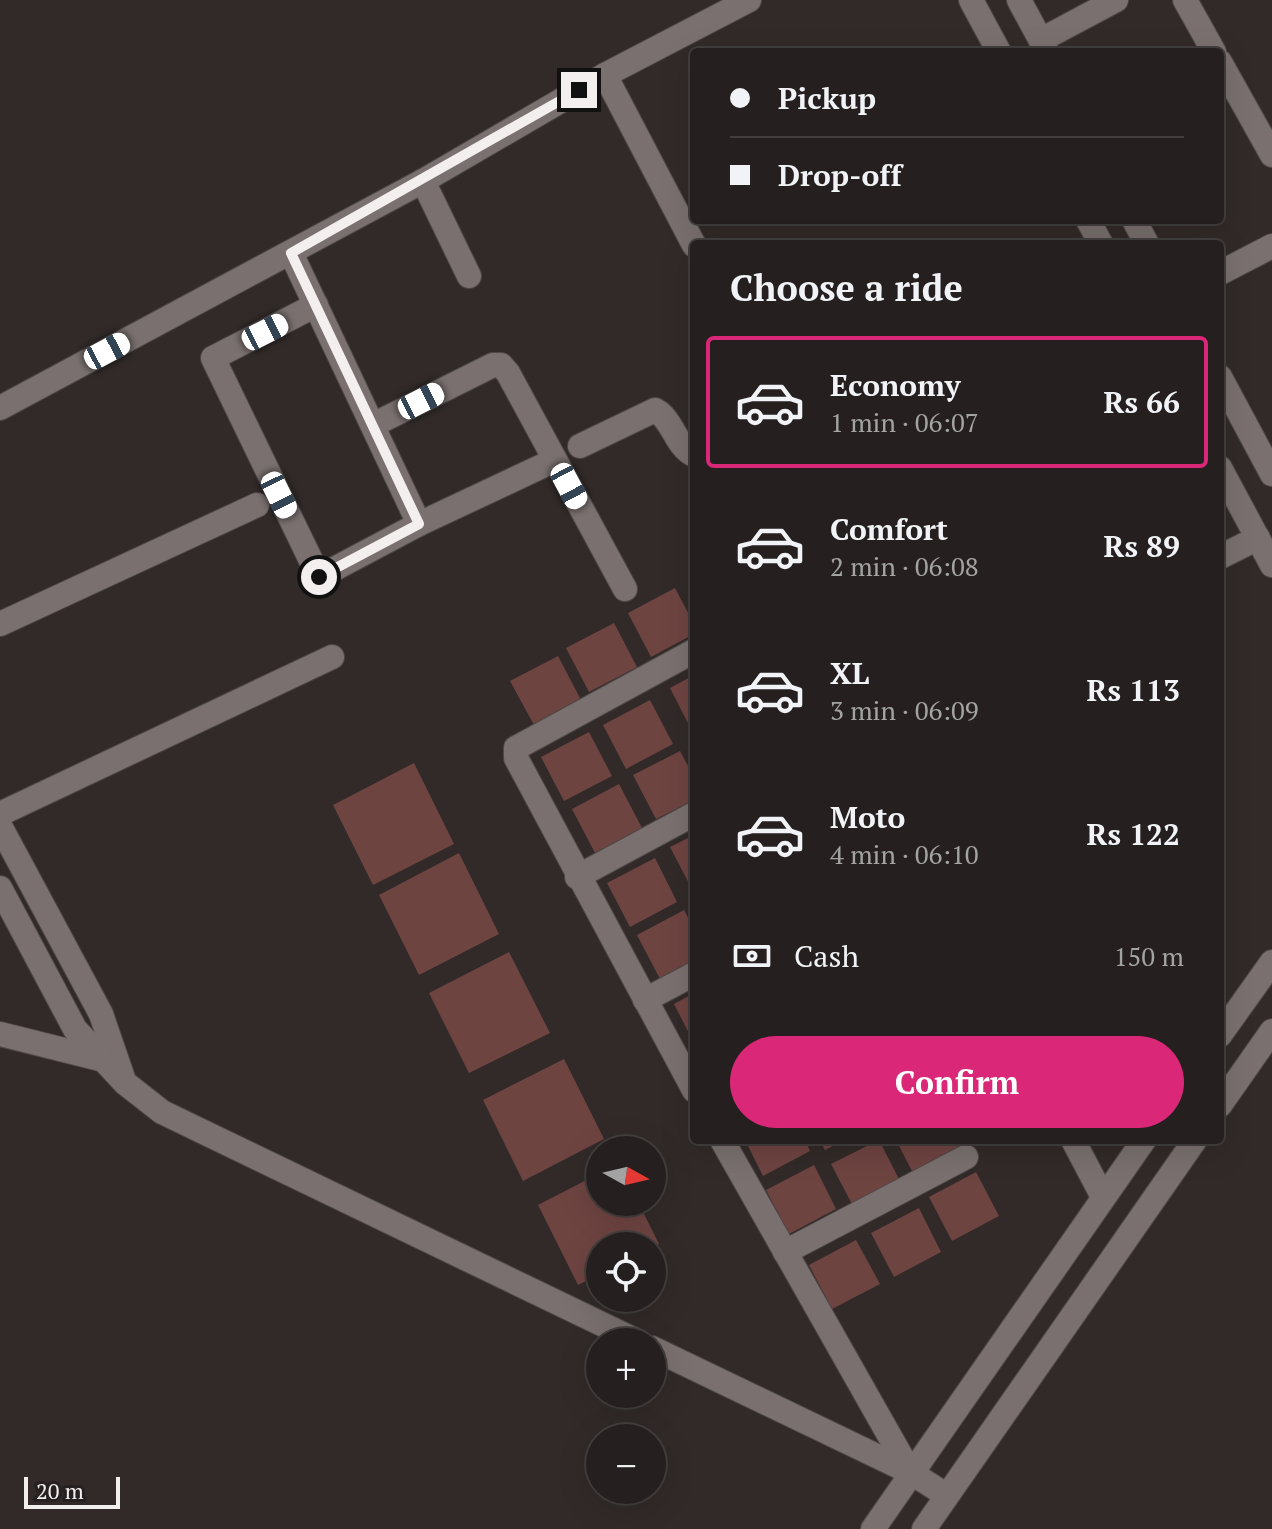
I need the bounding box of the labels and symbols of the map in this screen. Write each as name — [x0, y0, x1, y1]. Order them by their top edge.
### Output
route end — [561, 72, 597, 108]
car — [238, 310, 292, 354]
car — [80, 329, 134, 373]
car — [394, 379, 448, 423]
car — [547, 459, 591, 513]
car — [258, 468, 300, 522]
route start — [301, 559, 337, 595]
north arrow — [586, 1136, 666, 1216]
scale bar — [24, 1473, 120, 1509]

